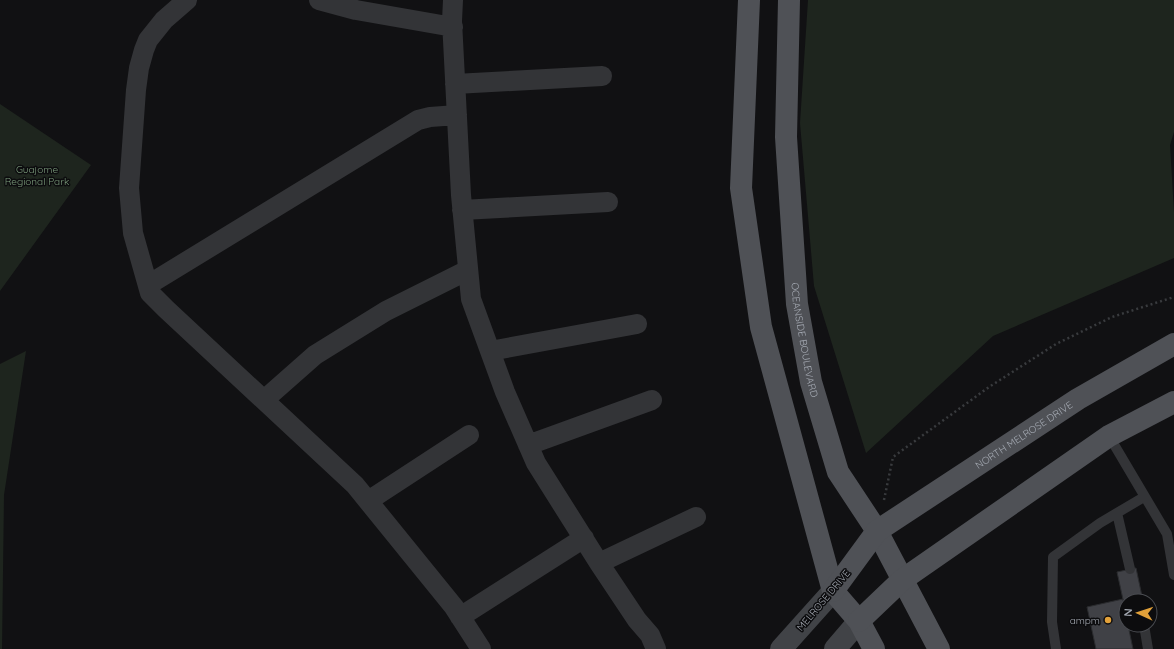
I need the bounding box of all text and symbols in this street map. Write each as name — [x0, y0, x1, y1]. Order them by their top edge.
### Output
park label: Guajome Regional Park — [5, 163, 69, 188]
street label: OCEANSIDE BOULEVARD — [789, 282, 821, 399]
street label: NORTH MELROSE DRIVE — [973, 398, 1075, 472]
street label: MELROSE DRIVE — [794, 567, 853, 634]
north arrow — [1118, 593, 1158, 633]
text: N — [1121, 608, 1135, 617]
place label: ampm — [1070, 614, 1100, 627]
marker: ampm — [1103, 615, 1113, 625]

